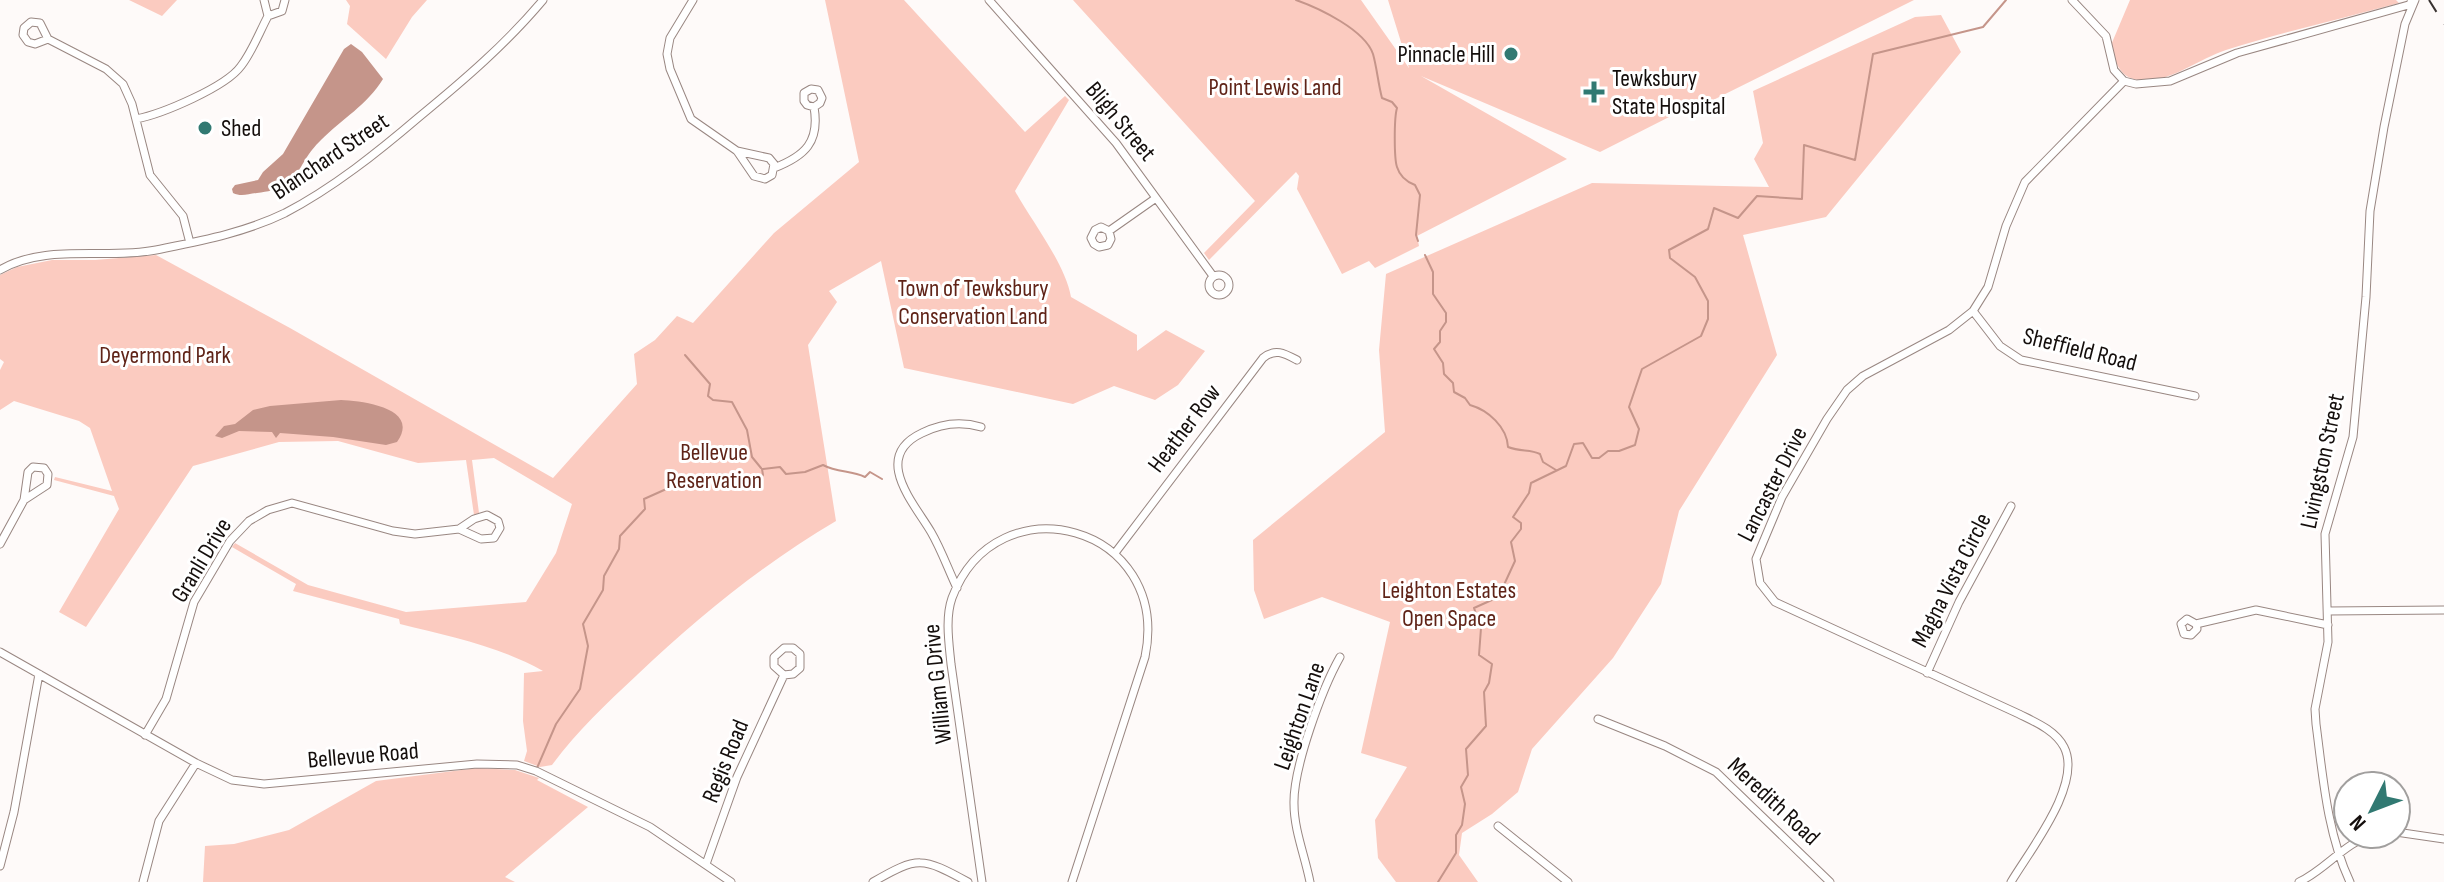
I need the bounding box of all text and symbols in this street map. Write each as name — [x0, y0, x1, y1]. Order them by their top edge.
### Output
place label: Pinnacle Hill — [1398, 40, 1495, 69]
marker: Pinnacle Hill — [1502, 45, 1520, 63]
place label: Tewksbury State Hospital — [1612, 64, 1725, 121]
park label: Point Lewis Land — [1208, 73, 1342, 102]
street label: Bligh Street — [1079, 76, 1162, 167]
marker: Tewksbury State Hospital — [1583, 81, 1605, 103]
street label: Blanchard Street — [266, 107, 394, 206]
place label: Shed — [221, 114, 261, 143]
marker: Shed — [196, 119, 214, 137]
park label: Town of Tewksbury Conservation Land — [897, 274, 1049, 331]
street label: Sheffield Road — [2020, 321, 2140, 378]
park label: Deyermond Park — [99, 341, 231, 370]
street label: Heather Row — [1142, 378, 1227, 478]
street label: Livingston Street — [2294, 391, 2351, 531]
street label: Lancaster Drive — [1731, 422, 1814, 546]
park label: Bellevue Reservation — [666, 438, 762, 495]
street label: Magna Vista Circle — [1905, 508, 1998, 652]
street label: Granli Drive — [165, 513, 238, 608]
park label: Leighton Estates Open Space — [1382, 576, 1516, 633]
street label: William G Drive — [917, 623, 958, 745]
street label: Leighton Lane — [1268, 659, 1331, 774]
street label: Regis Road — [696, 715, 755, 807]
street label: Bellevue Road — [306, 736, 420, 775]
street label: Meredith Road — [1721, 751, 1826, 851]
north arrow — [2332, 770, 2412, 850]
text: N — [2344, 809, 2372, 836]

